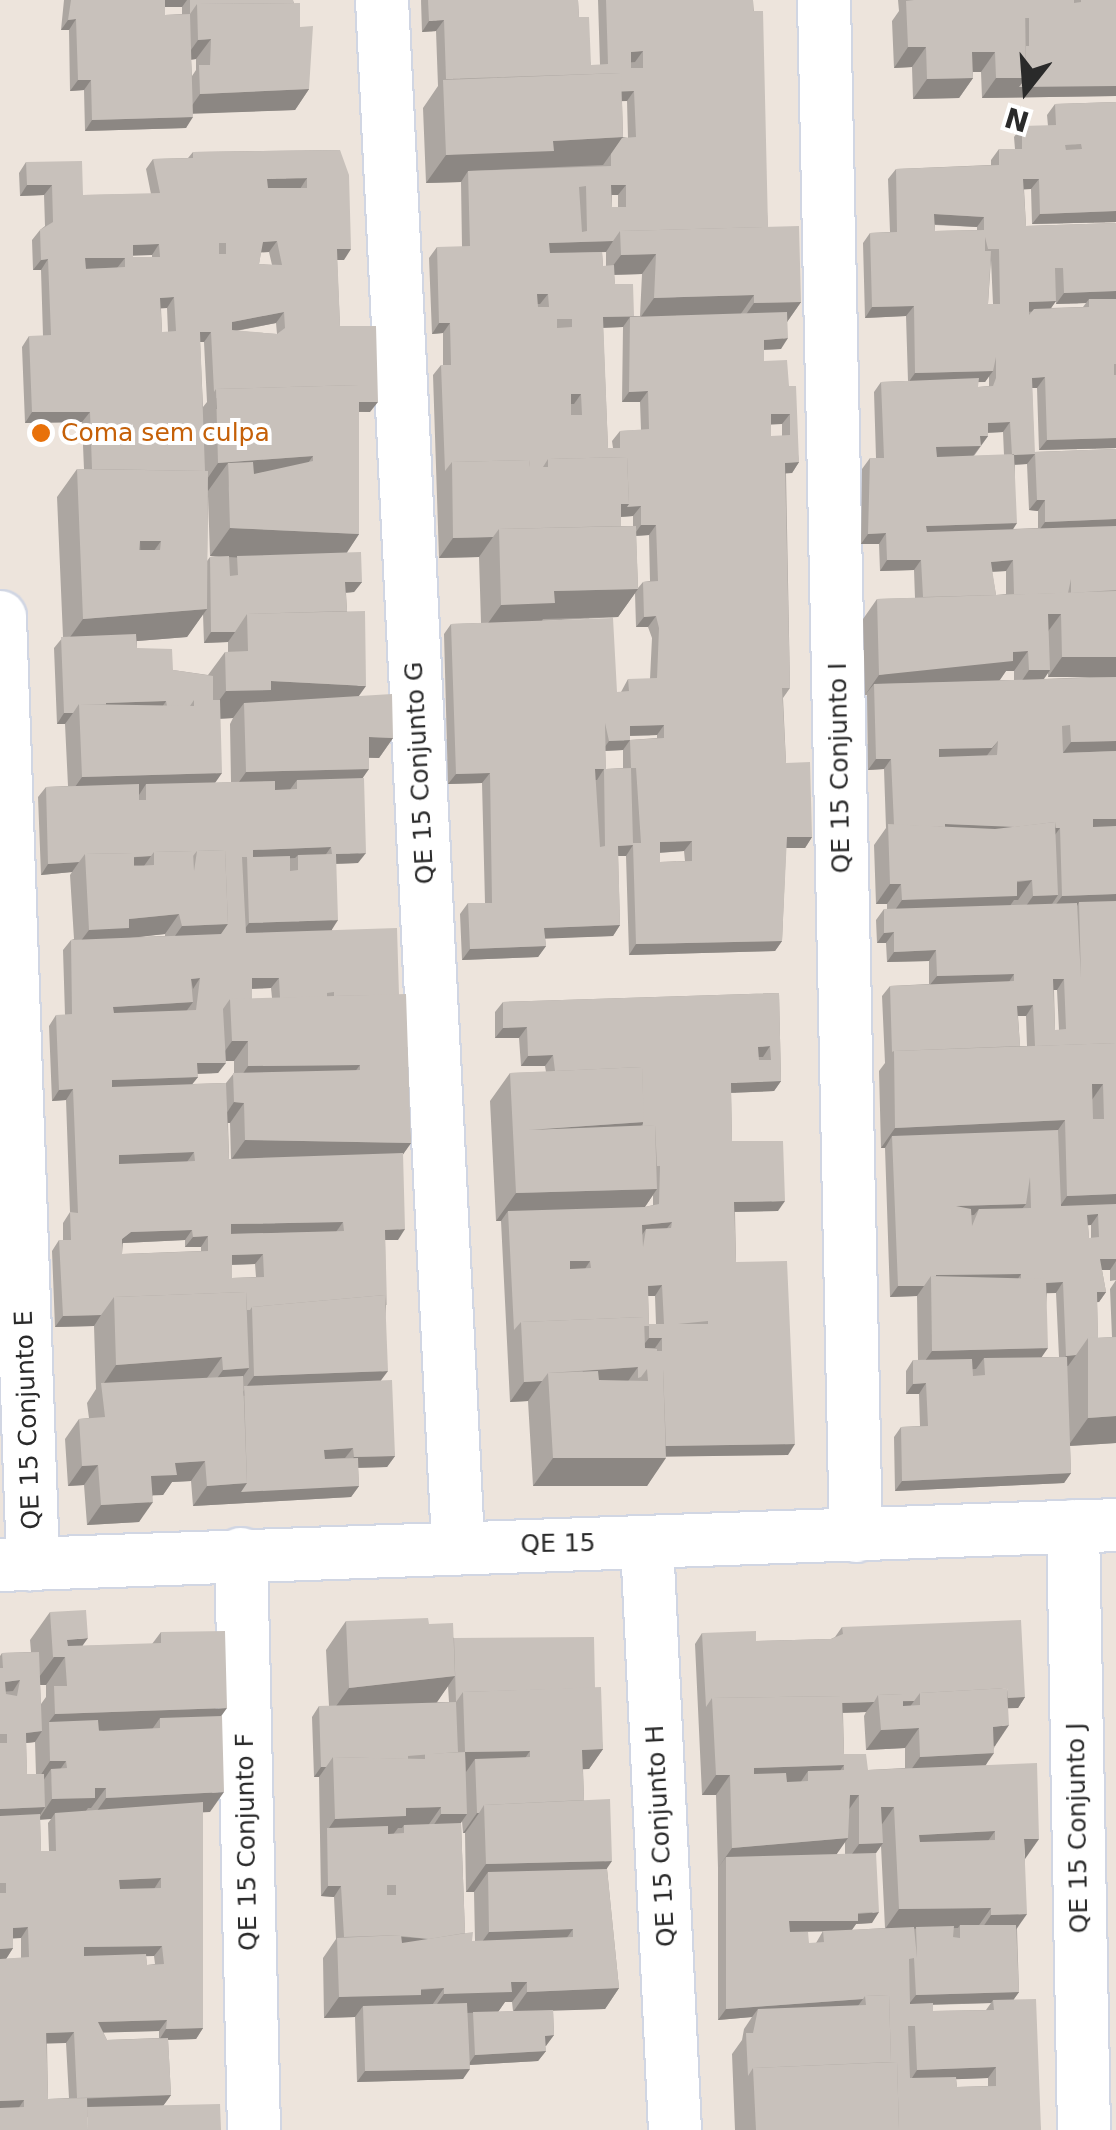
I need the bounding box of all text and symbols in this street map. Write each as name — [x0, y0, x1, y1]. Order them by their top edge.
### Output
north arrow — [976, 40, 1076, 140]
text: N — [1001, 100, 1033, 138]
place label: Coma sem culpa — [61, 418, 270, 448]
marker: Coma sem culpa — [30, 422, 52, 444]
street label: QE 15 Conjunto G — [399, 661, 441, 885]
street label: QE 15 Conjunto I — [823, 662, 857, 874]
street label: QE 15 Conjunto E — [9, 1310, 47, 1530]
street label: QE 15 — [520, 1528, 596, 1560]
street label: QE 15 Conjunto J — [1061, 1722, 1095, 1934]
street label: QE 15 Conjunto H — [640, 1724, 682, 1948]
street label: QE 15 Conjunto F — [230, 1733, 264, 1951]

